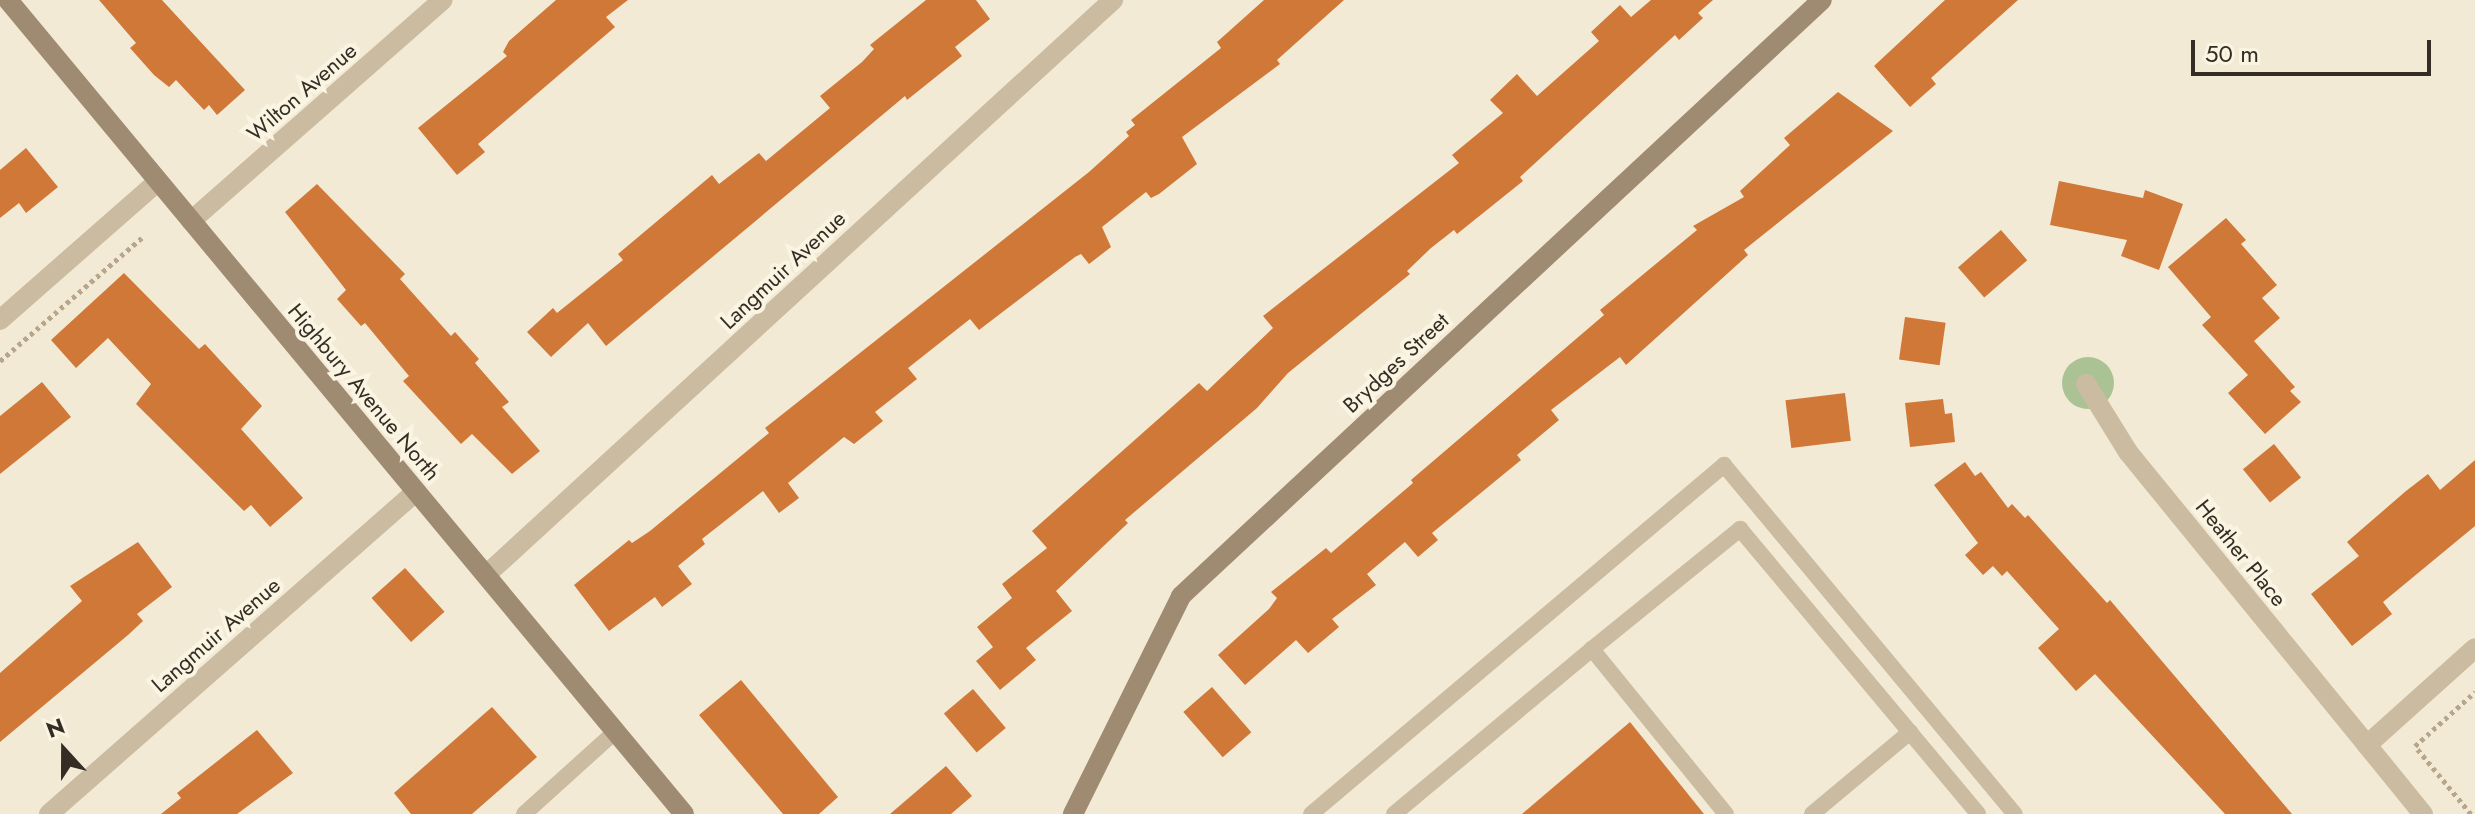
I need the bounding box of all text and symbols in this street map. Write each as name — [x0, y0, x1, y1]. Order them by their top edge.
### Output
scale bar — [2195, 24, 2435, 74]
text: 50 m — [2205, 36, 2259, 71]
street label: Wilton Avenue — [242, 37, 362, 147]
street label: Langmuir Avenue — [715, 205, 851, 335]
street label: Highbury Avenue North — [282, 298, 446, 486]
street label: Brydges Street — [1338, 307, 1454, 419]
street label: Heather Place — [2190, 494, 2292, 612]
street label: Langmuir Avenue — [146, 572, 286, 698]
north arrow — [24, 710, 104, 790]
text: N — [42, 710, 69, 746]

